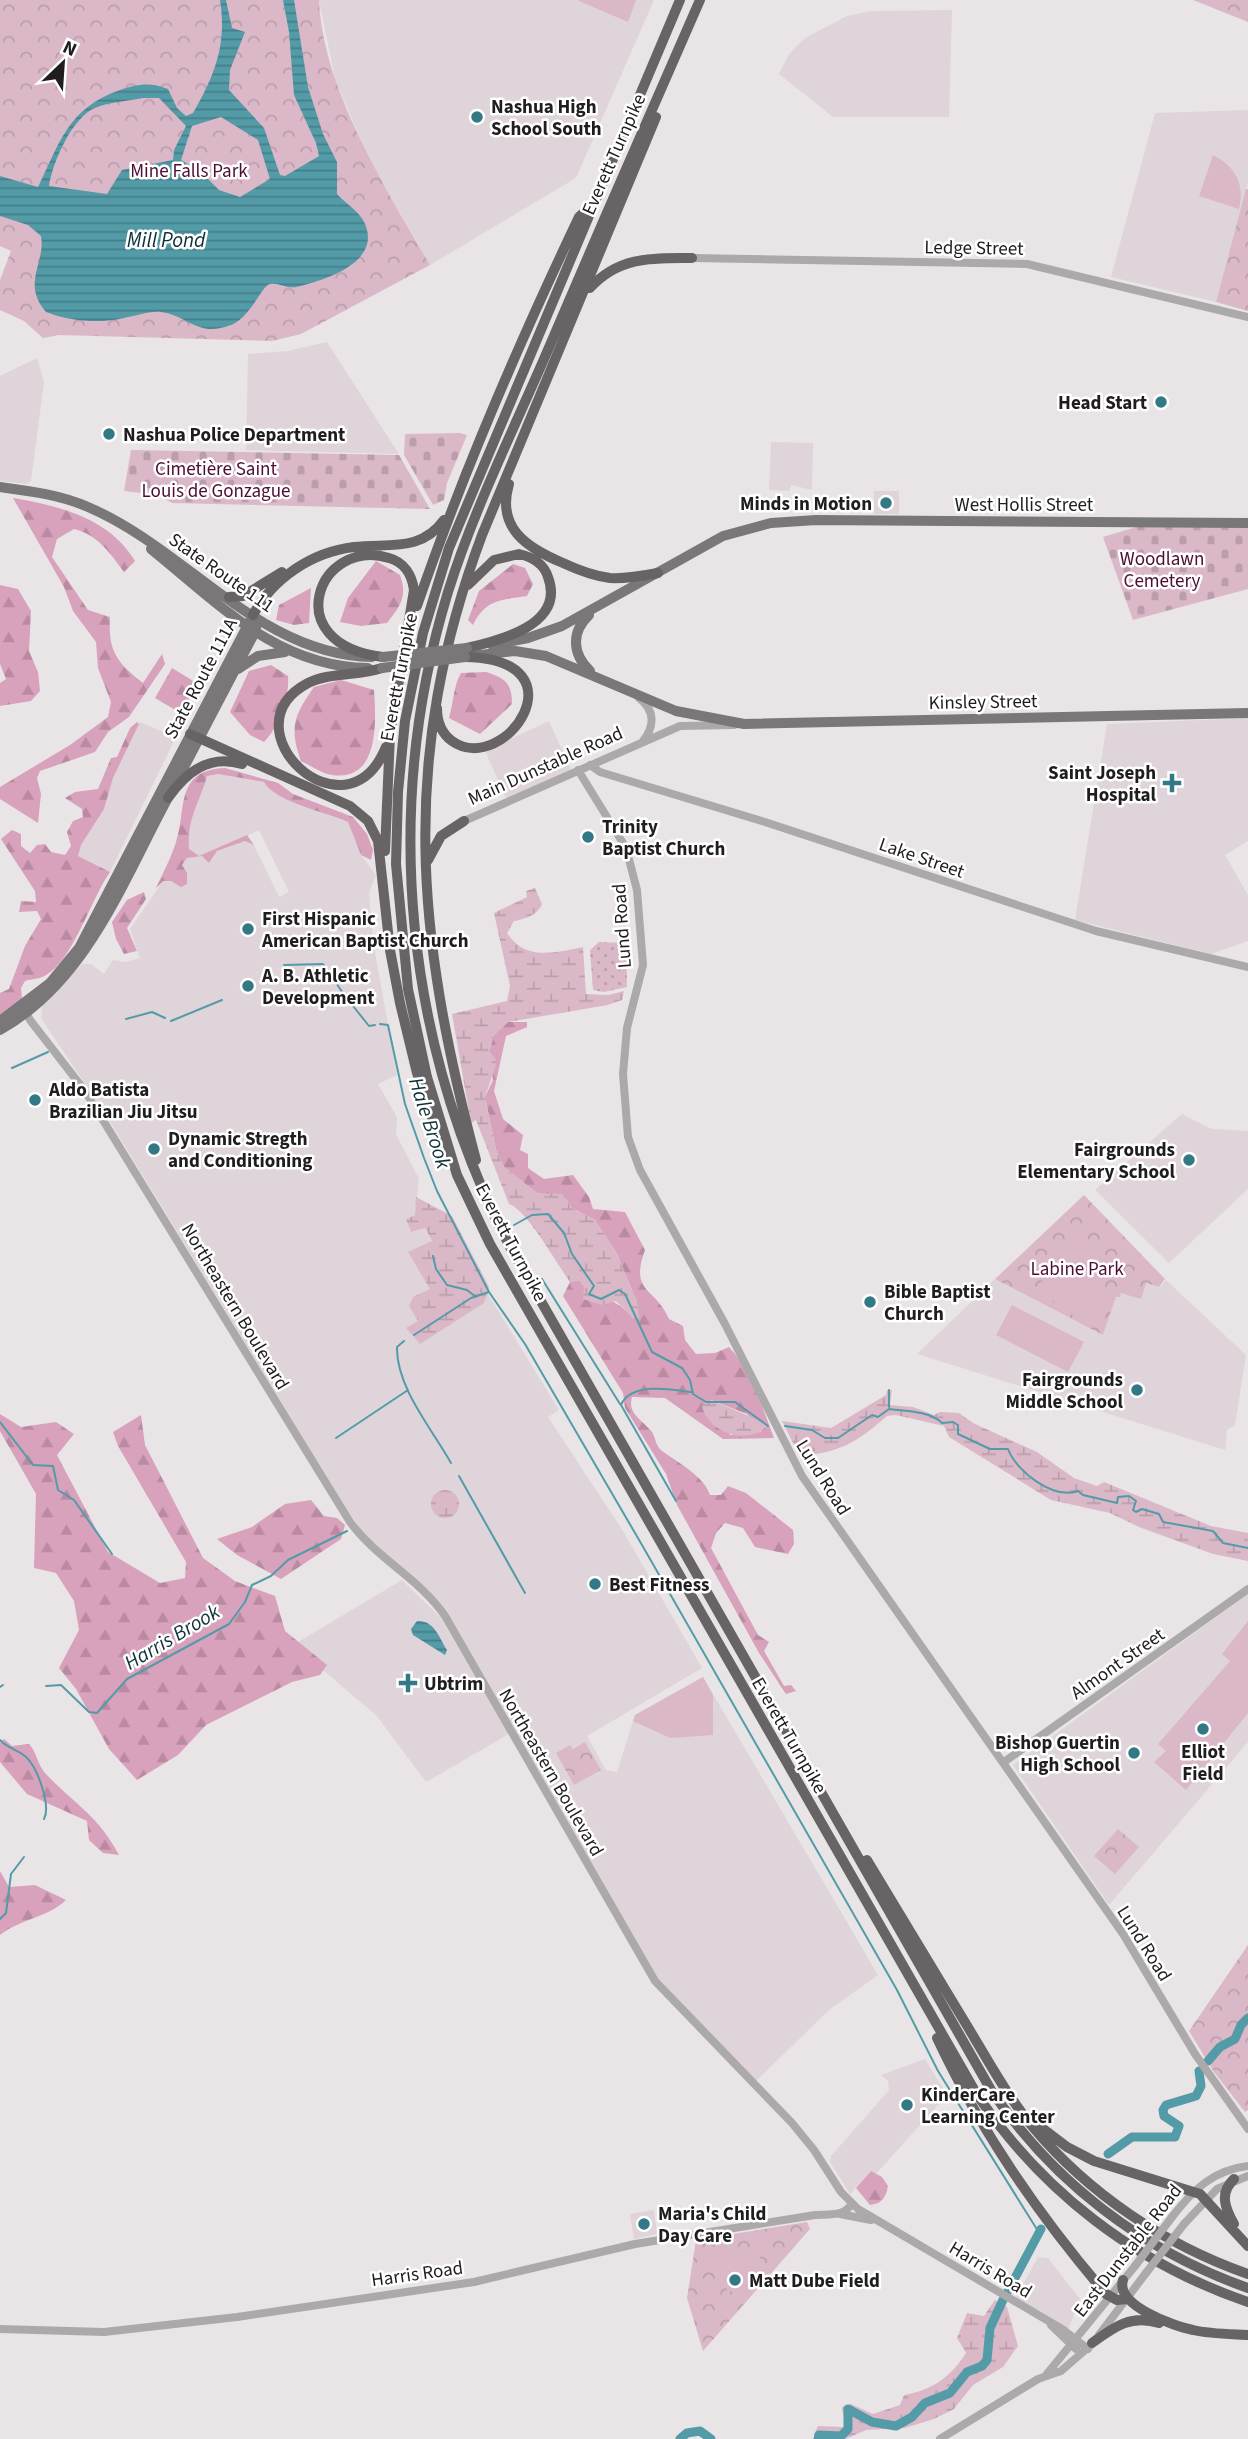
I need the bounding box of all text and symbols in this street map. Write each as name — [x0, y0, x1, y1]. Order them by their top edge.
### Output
north arrow — [28, 28, 98, 98]
text: N — [58, 34, 81, 64]
street label: Everett Turnpike — [576, 90, 653, 220]
place label: Nashua High School South — [491, 94, 602, 143]
marker: Nashua High School South — [469, 109, 485, 125]
park label: Mine Falls Park — [130, 158, 248, 185]
water label: Mill Pond — [127, 225, 206, 255]
street label: Ledge Street — [924, 234, 1024, 263]
place label: Head Start — [1058, 390, 1147, 417]
marker: Head Start — [1153, 394, 1169, 410]
place label: Nashua Police Department — [123, 422, 345, 449]
marker: Nashua Police Department — [101, 426, 117, 442]
park label: Cimetière Saint Louis de Gonzague — [142, 456, 290, 505]
place label: Minds in Motion — [740, 491, 872, 518]
street label: West Hollis Street — [955, 492, 1094, 519]
marker: Minds in Motion — [878, 495, 894, 511]
street label: State Route 111 — [163, 527, 279, 620]
park label: Woodlawn Cemetery — [1120, 546, 1204, 595]
street label: Everett Turnpike — [374, 611, 425, 744]
street label: State Route 111A — [158, 613, 245, 744]
street label: Kinsley Street — [928, 688, 1038, 717]
street label: Main Dunstable Road — [464, 720, 627, 813]
place label: Saint Joseph Hospital — [1048, 760, 1157, 809]
marker: Saint Joseph Hospital — [1162, 773, 1182, 793]
place label: Trinity Baptist Church — [602, 814, 725, 863]
marker: Trinity Baptist Church — [580, 829, 596, 845]
street label: Lake Street — [875, 831, 968, 886]
street label: Lund Road — [606, 883, 639, 969]
place label: First Hispanic American Baptist Church — [261, 906, 469, 955]
marker: First Hispanic American Baptist Church — [240, 921, 256, 937]
place label: A. B. Athletic Development — [261, 963, 375, 1012]
marker: A. B. Athletic Development — [240, 978, 256, 994]
water label: Hale Brook — [401, 1074, 459, 1173]
place label: Aldo Batista Brazilian Jiu Jitsu — [48, 1077, 198, 1126]
marker: Aldo Batista Brazilian Jiu Jitsu — [27, 1092, 43, 1108]
place label: Dynamic Stregth and Conditioning — [168, 1126, 312, 1175]
place label: Fairgrounds Elementary School — [1017, 1137, 1176, 1186]
marker: Dynamic Stregth and Conditioning — [146, 1141, 162, 1157]
marker: Fairgrounds Elementary School — [1181, 1152, 1197, 1168]
street label: Everett Turnpike — [468, 1179, 553, 1307]
street label: Northeastern Boulevard — [174, 1218, 295, 1395]
park label: Labine Park — [1030, 1256, 1124, 1283]
place label: Bible Baptist Church — [884, 1279, 990, 1328]
marker: Bible Baptist Church — [862, 1294, 878, 1310]
place label: Fairgrounds Middle School — [1006, 1367, 1124, 1416]
marker: Fairgrounds Middle School — [1129, 1382, 1145, 1398]
street label: Lund Road — [789, 1435, 857, 1521]
place label: Best Fitness — [609, 1572, 709, 1599]
marker: Best Fitness — [587, 1576, 603, 1592]
water label: Harris Brook — [118, 1596, 226, 1677]
street label: Almont Street — [1065, 1621, 1171, 1707]
place label: Ubtrim — [424, 1671, 483, 1698]
marker: Ubtrim — [398, 1673, 418, 1693]
street label: Everett Turnpike — [744, 1673, 833, 1799]
street label: Northeastern Boulevard — [492, 1684, 610, 1862]
marker: Elliot Field — [1195, 1721, 1211, 1737]
place label: Bishop Guertin High School — [995, 1730, 1121, 1779]
place label: Elliot Field — [1181, 1739, 1225, 1788]
marker: Bishop Guertin High School — [1126, 1745, 1142, 1761]
street label: Lund Road — [1110, 1901, 1178, 1987]
place label: KinderCare Learning Center — [921, 2082, 1055, 2131]
marker: KinderCare Learning Center — [899, 2097, 915, 2113]
street label: East Dunstable Road — [1068, 2179, 1189, 2323]
place label: Maria's Child Day Care — [658, 2201, 766, 2250]
marker: Maria's Child Day Care — [636, 2216, 652, 2232]
street label: Harris Road — [944, 2235, 1037, 2306]
street label: Harris Road — [370, 2255, 465, 2294]
place label: Matt Dube Field — [749, 2268, 880, 2295]
marker: Matt Dube Field — [727, 2272, 743, 2288]

